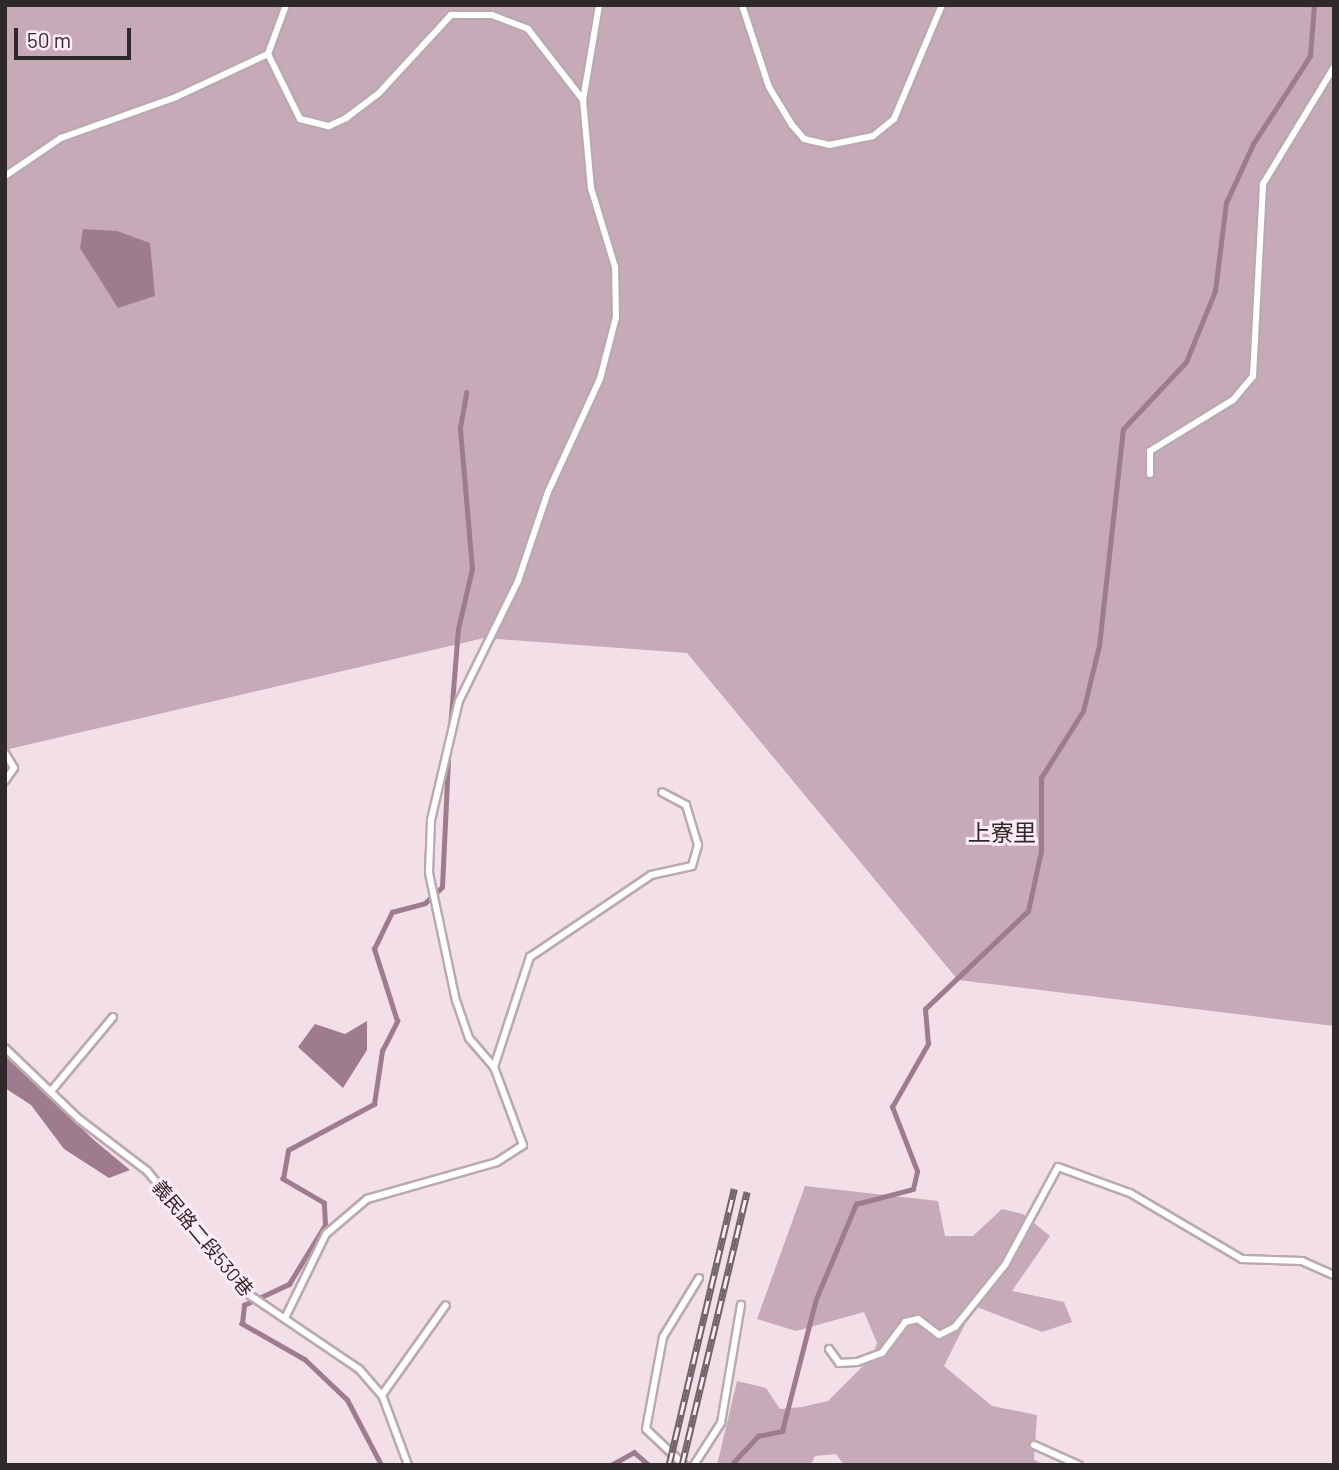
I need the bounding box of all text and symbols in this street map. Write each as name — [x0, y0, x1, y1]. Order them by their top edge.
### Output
scale bar — [18, 14, 135, 58]
text: 50 m — [27, 27, 71, 52]
district label: 上寮里 — [968, 818, 1036, 846]
street label: 義民路二段530巷 — [148, 1175, 258, 1301]

